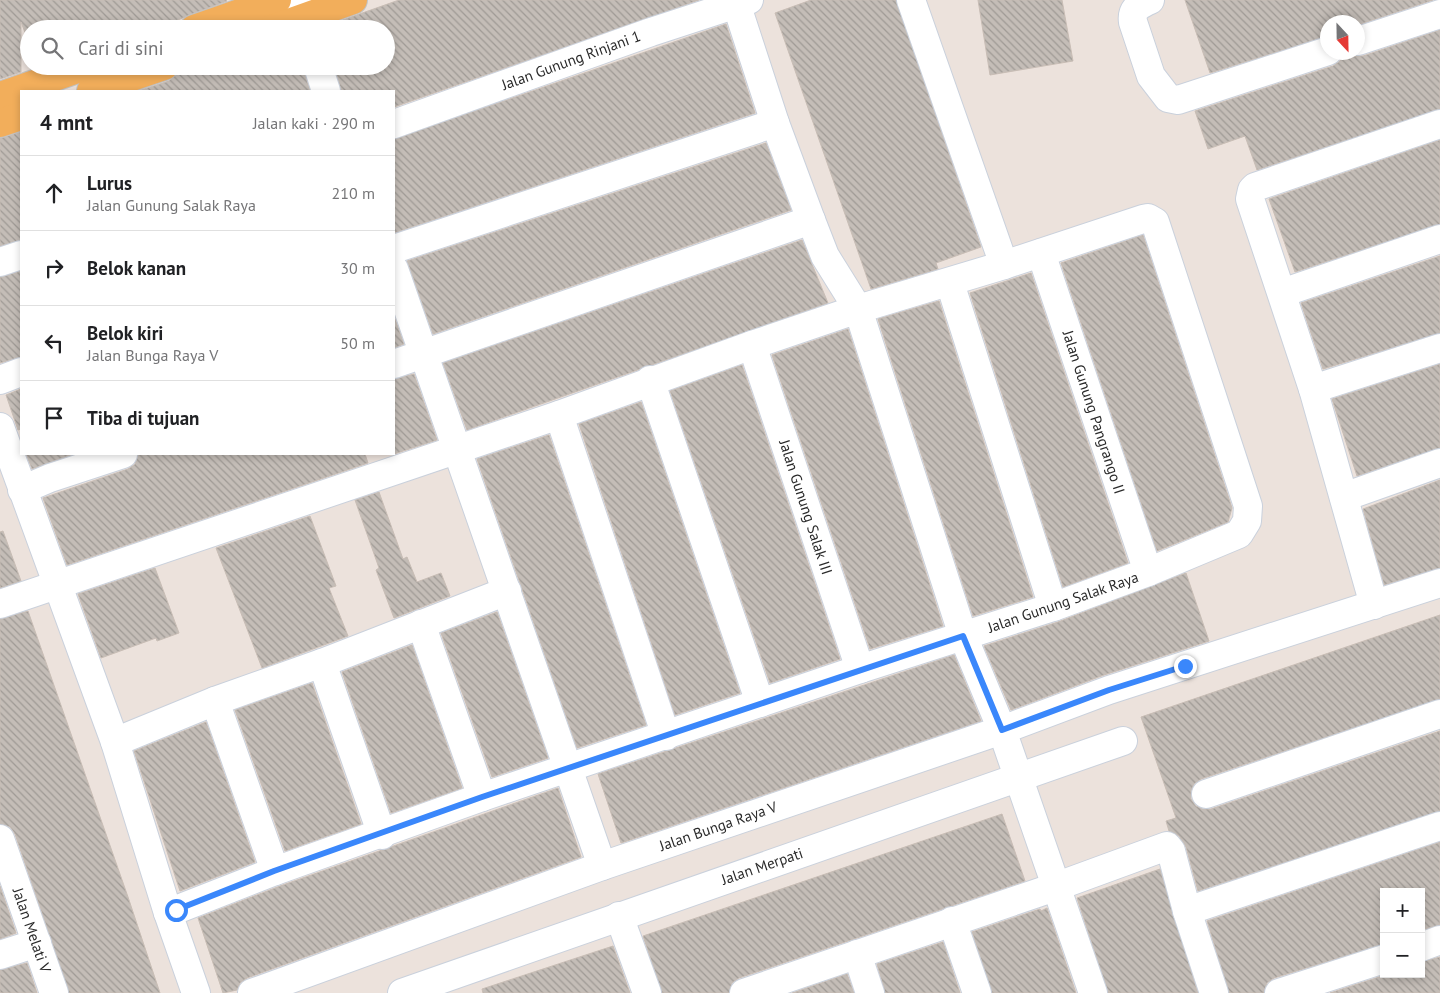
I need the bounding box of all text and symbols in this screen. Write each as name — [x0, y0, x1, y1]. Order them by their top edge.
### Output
north arrow — [1320, 15, 1365, 60]
search box — [20, 20, 395, 75]
street label: Jalan Gunung Rinjani 1 — [498, 26, 643, 94]
icon: search — [38, 34, 66, 62]
text: Cari di sini — [78, 36, 164, 60]
text: 4 mnt — [40, 109, 93, 136]
text: Jalan kaki · 290 m — [253, 113, 375, 133]
text: Lurus — [87, 171, 132, 195]
icon: ahead — [40, 179, 68, 207]
text: 210 m — [332, 183, 375, 203]
text: Jalan Gunung Salak Raya — [87, 195, 256, 215]
icon: right — [40, 254, 68, 282]
text: Belok kanan — [87, 256, 186, 280]
text: 30 m — [340, 258, 375, 278]
text: Belok kiri — [87, 321, 163, 345]
street label: Jalan Gunung Pangrango II — [1058, 327, 1129, 496]
icon: left — [40, 329, 68, 357]
text: 50 m — [340, 333, 375, 353]
text: Jalan Bunga Raya V — [87, 345, 218, 365]
icon: arrive — [40, 404, 68, 432]
text: Tiba di tujuan — [87, 406, 199, 430]
street label: Jalan Gunung Salak III — [775, 436, 837, 577]
street label: Jalan Gunung Salak Raya — [984, 567, 1141, 637]
route end — [1174, 655, 1197, 678]
street label: Jalan Bunga Raya V — [656, 797, 780, 855]
street label: Jalan Merpati — [718, 843, 805, 889]
street label: Jalan Melati V — [8, 884, 56, 975]
map controls — [1380, 888, 1425, 978]
button: + — [1380, 888, 1425, 933]
route start — [165, 899, 188, 922]
button: − — [1380, 933, 1425, 978]

